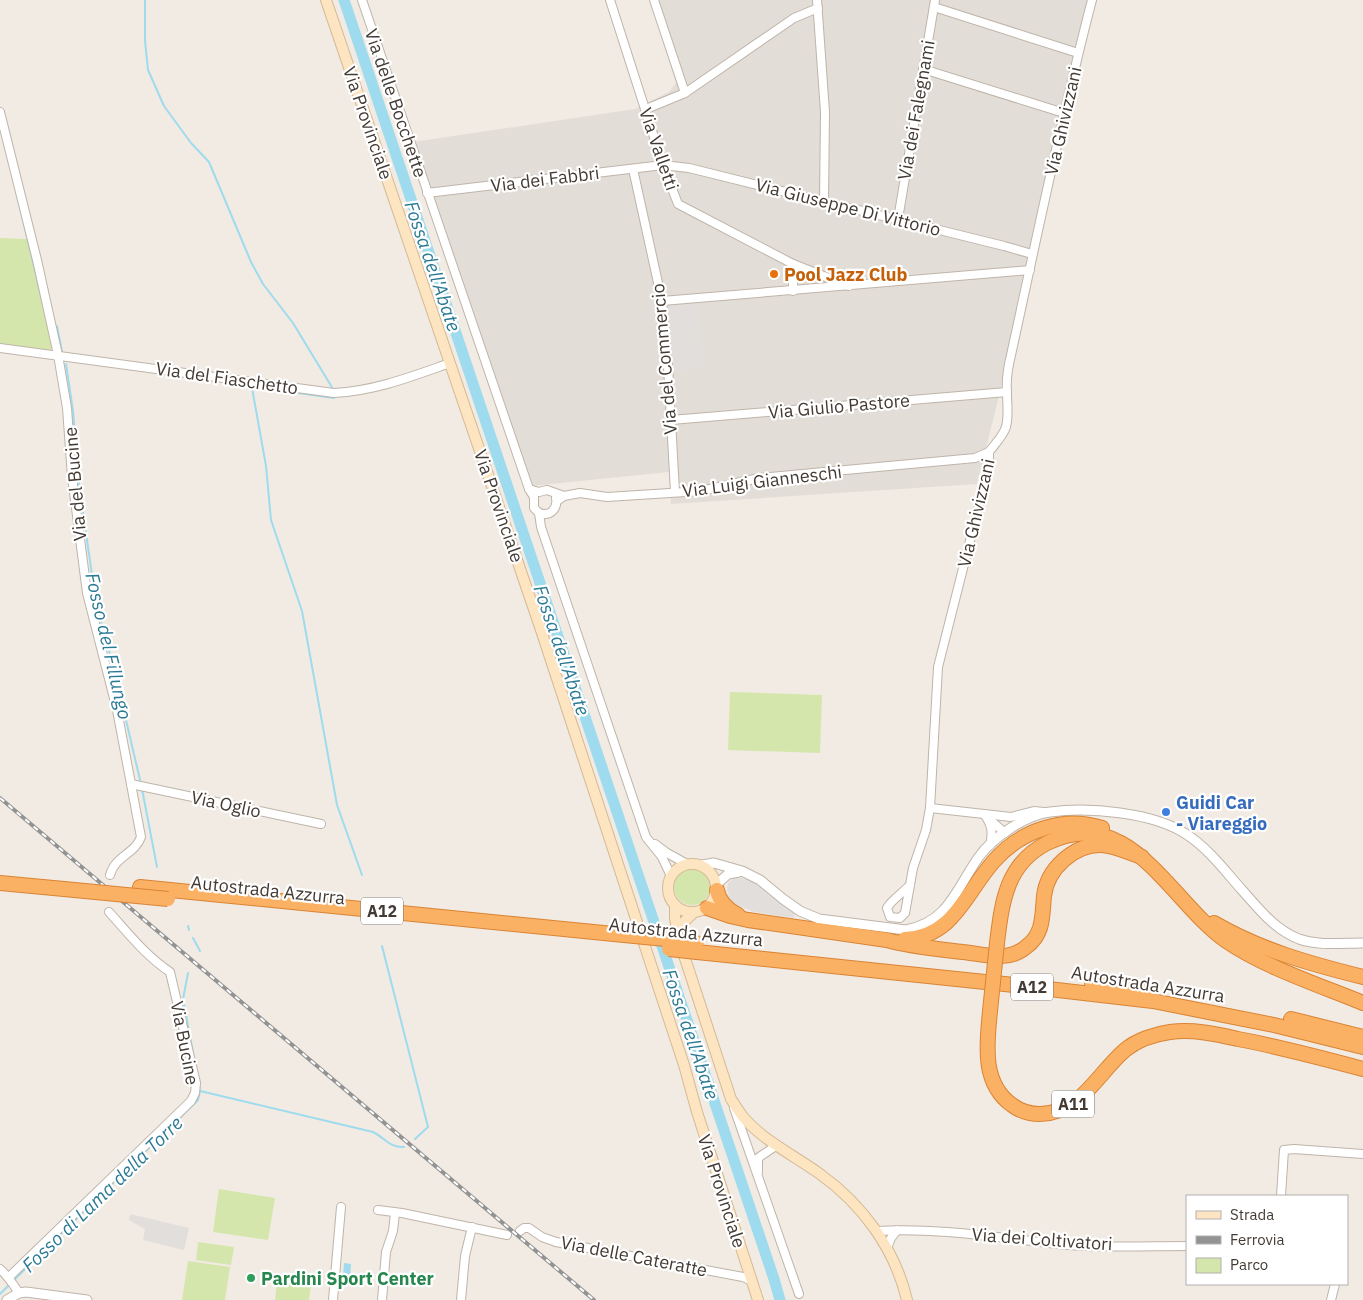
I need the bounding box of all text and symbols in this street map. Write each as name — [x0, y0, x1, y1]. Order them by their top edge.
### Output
street label: Via delle Bocchette — [360, 26, 432, 180]
street label: Via dei Falegnami — [892, 38, 940, 182]
street label: Via Provinciale — [338, 63, 398, 183]
street label: Via Ghivizzani — [1039, 64, 1087, 178]
street label: Via Valletti — [634, 105, 684, 193]
street label: Via dei Fabbri — [489, 161, 601, 197]
street label: Via Giuseppe Di Vittorio — [753, 173, 943, 241]
water label: Fossa dell'Abate — [399, 198, 467, 335]
place label: Pool Jazz Club — [784, 263, 908, 286]
marker: Pool Jazz Club — [768, 268, 780, 280]
street label: Via del Commercio — [646, 283, 682, 435]
street label: Via del Fiaschetto — [154, 357, 300, 399]
street label: Via Giulio Pastore — [767, 388, 911, 424]
street label: Via del Bucine — [59, 426, 91, 542]
street label: Via Provinciale — [469, 446, 529, 566]
street label: Via Ghivizzani — [952, 456, 1000, 570]
street label: Via Luigi Gianneschi — [681, 460, 843, 502]
water label: Fosso del Fillungo — [80, 570, 138, 722]
water label: Fossa dell'Abate — [528, 582, 596, 719]
street label: Via Oglio — [189, 785, 263, 823]
place label: Guidi Car - Viareggio — [1176, 791, 1267, 835]
marker: Guidi Car - Viareggio — [1160, 806, 1172, 818]
street label: Autostrada Azzurra — [190, 870, 347, 910]
road number: A12 — [361, 898, 403, 924]
street label: Autostrada Azzurra — [608, 912, 765, 952]
street label: Autostrada Azzurra — [1070, 961, 1227, 1008]
water label: Fossa dell'Abate — [657, 966, 725, 1103]
road number: A12 — [1011, 974, 1053, 1000]
street label: Via Bucine — [166, 999, 204, 1087]
road number: A11 — [1052, 1090, 1094, 1118]
water label: Fosso di Lama della Torre — [16, 1111, 188, 1277]
street label: Via Provinciale — [693, 1131, 751, 1251]
legend — [1186, 1195, 1348, 1285]
text: Strada — [1230, 1205, 1274, 1224]
street label: Via dei Coltivatori — [971, 1223, 1113, 1255]
text: Ferrovia — [1230, 1230, 1285, 1249]
street label: Via delle Cateratte — [559, 1231, 709, 1282]
text: Parco — [1230, 1255, 1268, 1274]
place label: Pardini Sport Center — [261, 1267, 434, 1290]
marker: Pardini Sport Center — [245, 1272, 257, 1284]

